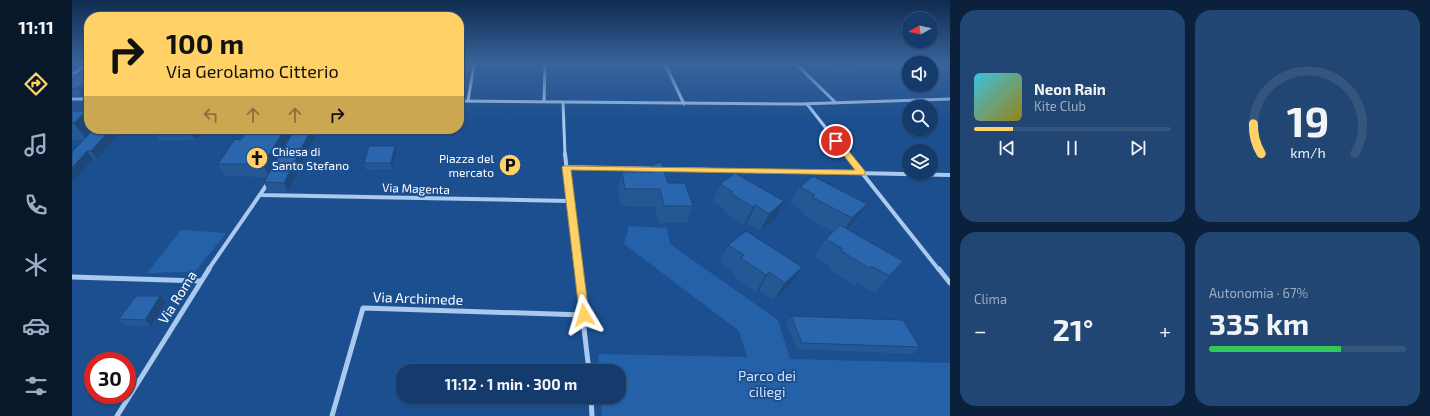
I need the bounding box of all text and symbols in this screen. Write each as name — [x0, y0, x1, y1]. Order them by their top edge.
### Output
north arrow — [902, 12, 938, 48]
map controls — [902, 12, 938, 180]
text: 11:11 — [18, 16, 54, 38]
text: 100 m — [166, 26, 244, 60]
icon: right — [100, 28, 152, 80]
button: sound — [902, 56, 938, 92]
text: Via Gerolamo Citterio — [166, 60, 339, 82]
icon: directions — [22, 70, 50, 98]
text: Neon Rain — [1034, 80, 1106, 98]
text: 19 — [1286, 95, 1329, 145]
text: Kite Club — [1034, 98, 1086, 114]
button: search — [902, 100, 938, 136]
icon: left — [200, 104, 222, 126]
icon: ahead — [242, 104, 264, 126]
icon: ahead — [284, 104, 306, 126]
icon: right — [326, 104, 348, 126]
pin — [819, 124, 853, 158]
icon: arrive — [825, 130, 847, 152]
icon: music — [22, 131, 50, 159]
icon: previous — [996, 137, 1018, 159]
icon: pause — [1061, 137, 1083, 159]
icon: next — [1127, 137, 1149, 159]
text: km/h — [1290, 143, 1325, 160]
place label: Chiesa di Santo Stefano — [272, 144, 349, 172]
button: layers — [902, 144, 938, 180]
church icon: Chiesa di Santo Stefano — [244, 145, 270, 171]
place label: Piazza del mercato — [439, 151, 494, 179]
parking icon: Piazza del mercato — [497, 152, 523, 178]
street label: Via Magenta — [382, 180, 450, 196]
icon: phone — [22, 191, 50, 219]
icon: climate — [22, 251, 50, 279]
street label: Via Roma — [154, 267, 200, 327]
text: Autonomia · 67% — [1209, 285, 1308, 301]
street label: Via Archimede — [373, 288, 463, 308]
text: Clima — [974, 291, 1007, 307]
position arrow — [563, 294, 605, 336]
text: 335 km — [1209, 305, 1309, 341]
text: 21° — [1053, 311, 1093, 347]
icon: car — [22, 312, 50, 340]
text: − — [974, 317, 987, 343]
text: + — [1159, 317, 1171, 343]
speed limit sign: 30 — [84, 352, 136, 404]
park label: Parco dei ciliegi — [738, 367, 796, 400]
icon: filters — [22, 372, 50, 400]
text: 11:12 · 1 min · 300 m — [445, 375, 577, 393]

